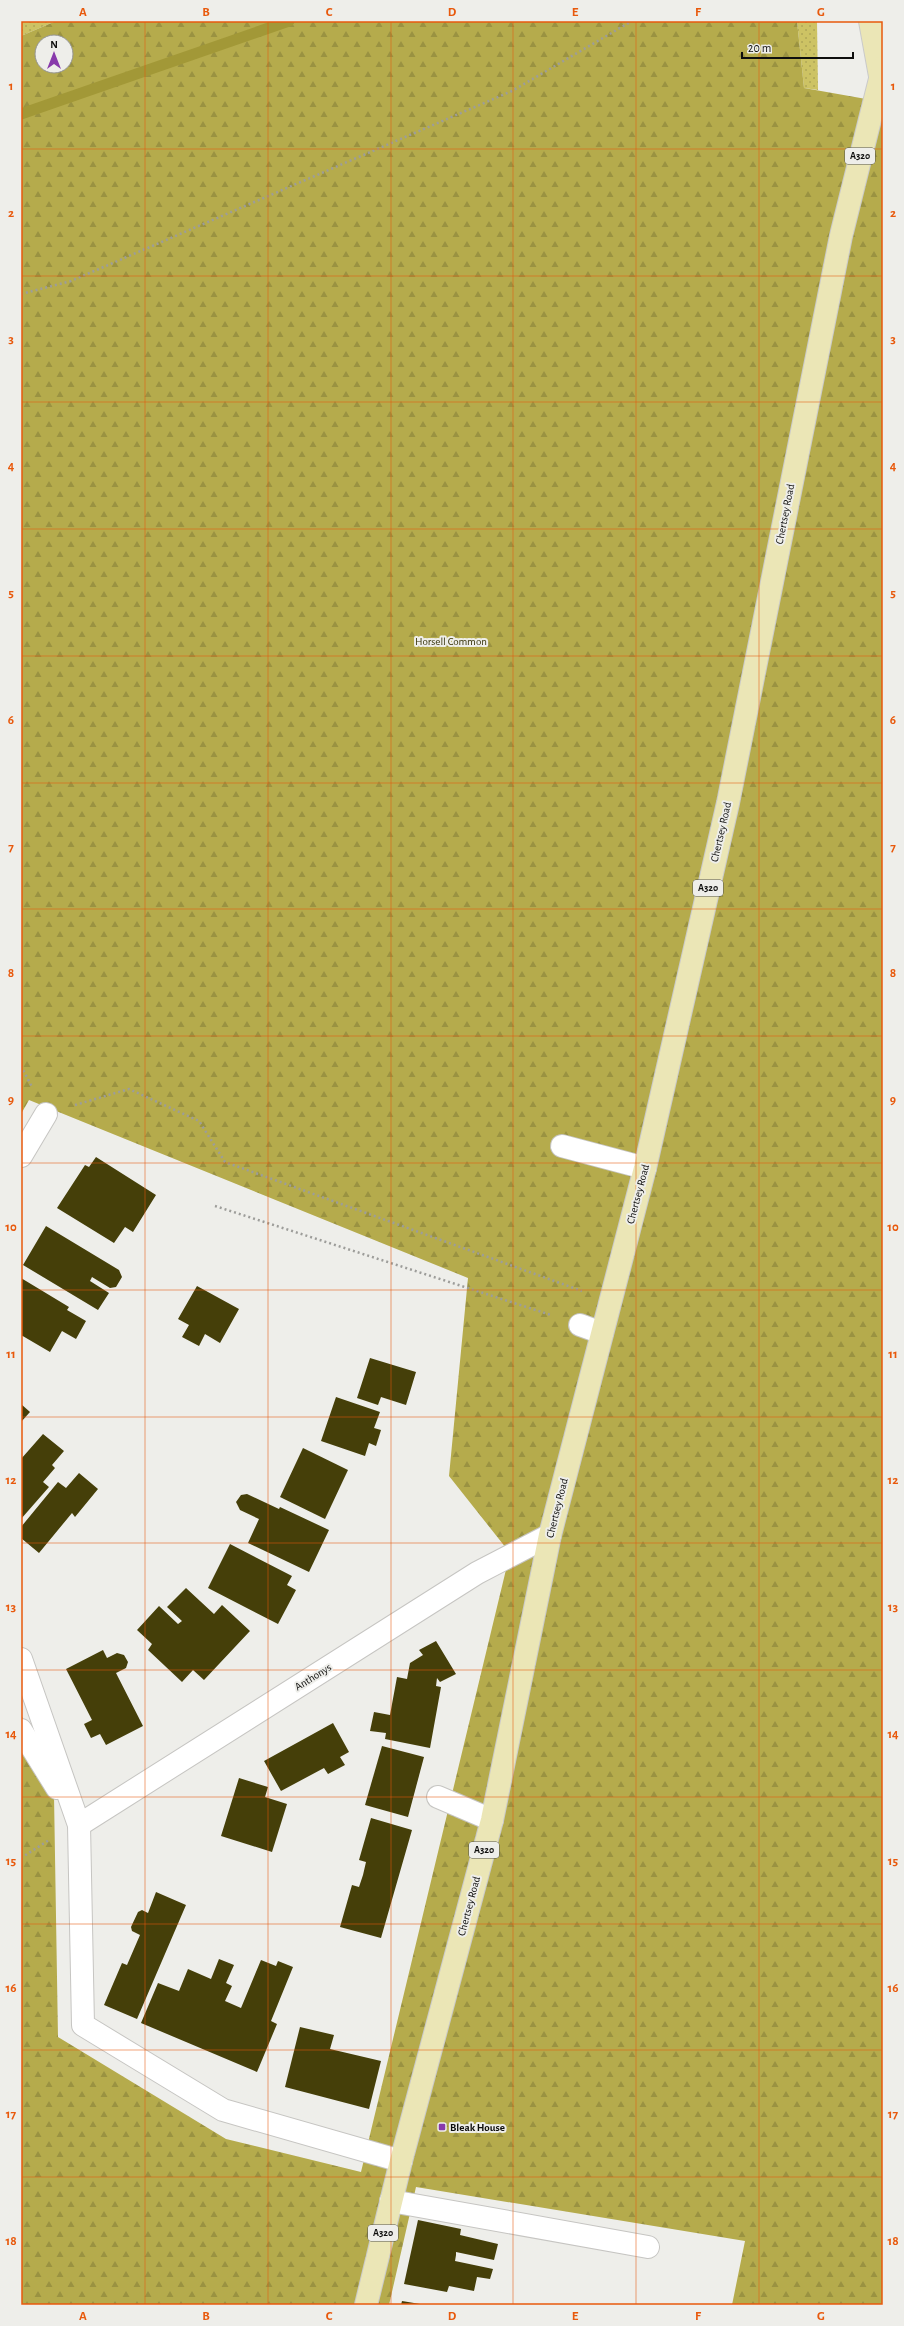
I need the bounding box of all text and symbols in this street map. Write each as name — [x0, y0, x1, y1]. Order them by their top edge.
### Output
text: A — [79, 6, 87, 19]
text: B — [202, 6, 210, 19]
text: C — [326, 6, 333, 19]
text: D — [448, 6, 457, 19]
text: E — [572, 6, 579, 19]
text: F — [695, 6, 702, 19]
text: G — [817, 6, 825, 19]
north arrow — [34, 34, 74, 74]
scale bar — [742, 34, 853, 60]
text: N — [50, 39, 58, 50]
text: 20 m — [748, 42, 771, 54]
text: 1 — [9, 80, 13, 93]
text: 1 — [891, 80, 895, 93]
road number: A320 — [845, 148, 875, 164]
text: 2 — [8, 207, 14, 220]
text: 2 — [890, 207, 896, 220]
text: 3 — [8, 333, 14, 346]
text: 3 — [890, 333, 896, 346]
text: 4 — [8, 460, 15, 473]
text: 4 — [890, 460, 897, 473]
street label: Chertsey Road — [774, 483, 796, 545]
text: 5 — [8, 587, 14, 600]
text: 5 — [890, 587, 896, 600]
park label: Horsell Common — [415, 636, 487, 647]
text: 6 — [8, 714, 14, 727]
text: 6 — [890, 714, 896, 727]
street label: Chertsey Road — [709, 801, 733, 863]
text: 7 — [8, 841, 14, 854]
text: 7 — [890, 841, 896, 854]
road number: A320 — [693, 880, 723, 896]
text: 8 — [8, 967, 14, 980]
text: 8 — [890, 967, 896, 980]
text: 9 — [8, 1094, 14, 1107]
text: 9 — [890, 1094, 896, 1107]
street label: Chertsey Road — [625, 1163, 651, 1225]
text: 10 — [5, 1221, 17, 1234]
text: 10 — [887, 1221, 899, 1234]
text: 11 — [6, 1348, 16, 1361]
text: 11 — [888, 1348, 898, 1361]
text: 12 — [6, 1474, 16, 1487]
text: 12 — [888, 1474, 898, 1487]
street label: Chertsey Road — [544, 1477, 570, 1539]
text: 13 — [6, 1601, 17, 1614]
text: 13 — [888, 1601, 899, 1614]
street label: Anthonys — [293, 1662, 333, 1692]
text: 14 — [5, 1728, 17, 1741]
text: 14 — [887, 1728, 899, 1741]
road number: A320 — [469, 1842, 499, 1858]
text: 15 — [6, 1855, 17, 1868]
text: 15 — [888, 1855, 899, 1868]
street label: Chertsey Road — [456, 1875, 482, 1937]
text: 16 — [6, 1982, 16, 1995]
text: 16 — [888, 1982, 898, 1995]
text: 17 — [6, 2108, 17, 2121]
text: 17 — [888, 2108, 899, 2121]
marker: Bleak House — [437, 2122, 447, 2132]
place label: Bleak House — [450, 2122, 505, 2133]
road number: A320 — [368, 2225, 398, 2241]
text: 18 — [5, 2235, 17, 2248]
text: 18 — [887, 2235, 899, 2248]
text: A — [79, 2310, 87, 2323]
text: B — [202, 2310, 210, 2323]
text: C — [326, 2310, 333, 2323]
text: D — [448, 2310, 457, 2323]
text: E — [572, 2310, 579, 2323]
text: F — [695, 2310, 702, 2323]
text: G — [817, 2310, 825, 2323]

